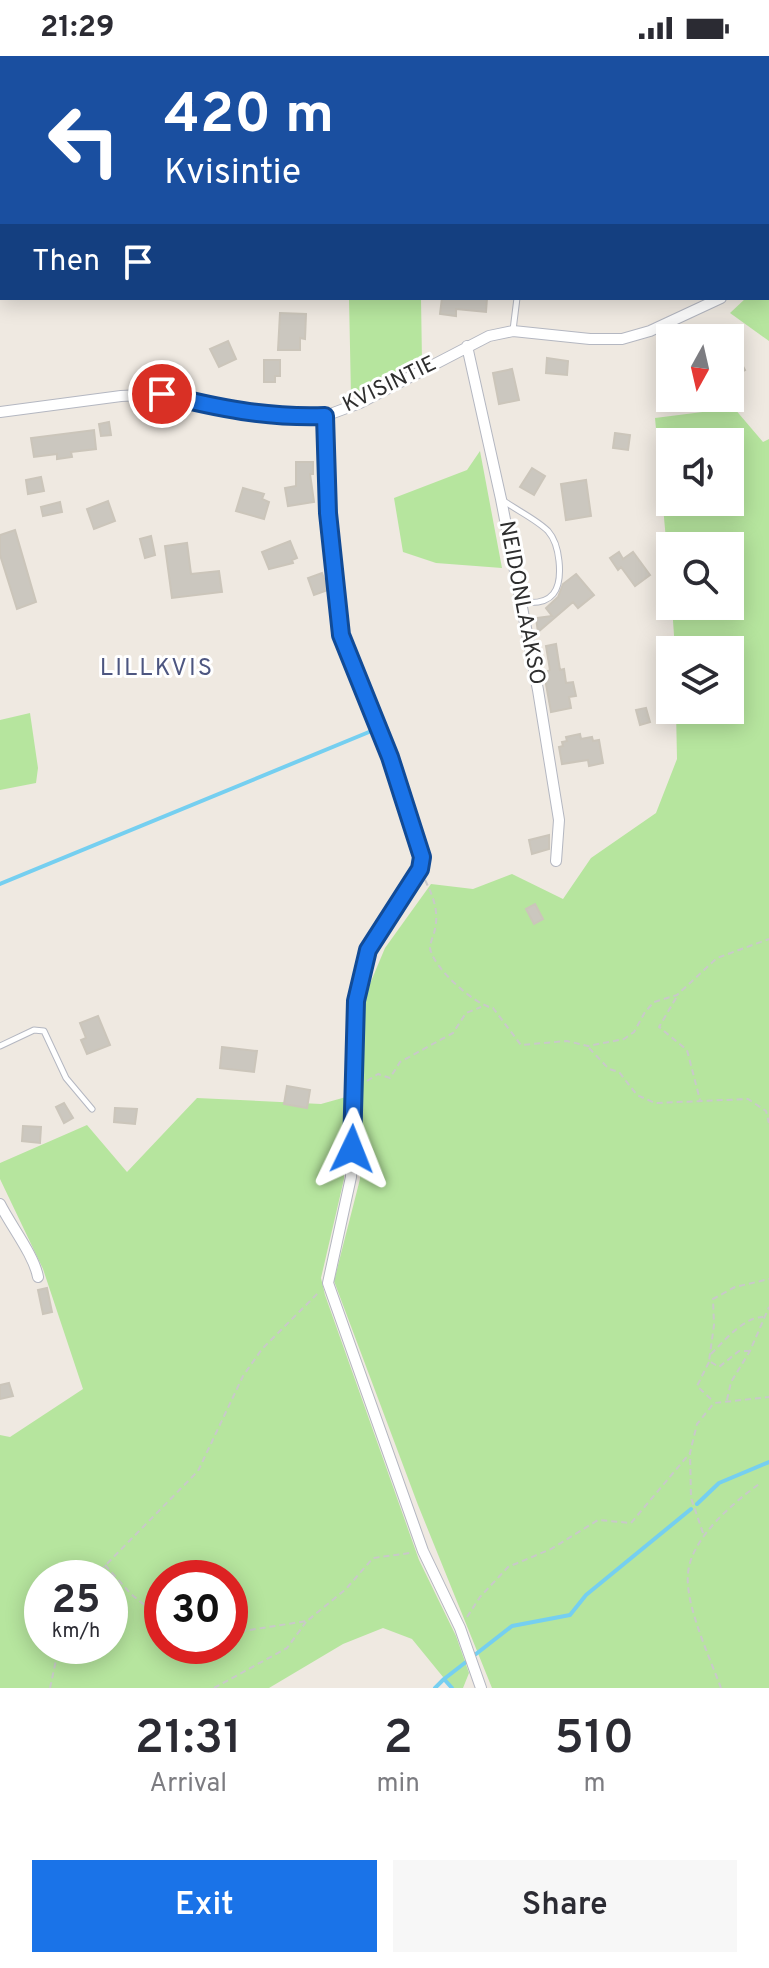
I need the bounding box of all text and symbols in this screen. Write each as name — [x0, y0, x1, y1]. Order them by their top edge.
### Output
text: 21:29 — [40, 10, 114, 47]
text: 420 m — [164, 82, 334, 152]
icon: left — [32, 88, 136, 192]
text: Kvisintie — [164, 151, 301, 197]
icon: arrive — [116, 240, 160, 284]
text: Then — [32, 244, 100, 281]
north arrow — [656, 324, 744, 412]
map controls — [656, 324, 744, 724]
street label: KVISINTIE — [339, 351, 441, 419]
pin — [128, 360, 196, 428]
icon: arrive — [140, 372, 184, 416]
button: sound — [656, 428, 744, 516]
street label: NEIDONLAAKSO — [492, 519, 550, 687]
button: search — [656, 532, 744, 620]
button: layers — [656, 636, 744, 724]
district label: LILLKVIS — [100, 654, 214, 684]
position arrow — [310, 1107, 394, 1191]
speed limit sign: 30 — [144, 1560, 248, 1664]
text: 25 — [52, 1577, 100, 1627]
text: km/h — [52, 1619, 100, 1645]
text: 21:31 — [135, 1710, 242, 1770]
text: 2 — [384, 1710, 413, 1770]
text: 510 — [555, 1710, 634, 1770]
text: Arrival — [150, 1768, 227, 1801]
text: min — [377, 1768, 420, 1801]
text: m — [583, 1768, 605, 1801]
button: Exit — [32, 1860, 377, 1952]
button: Share — [393, 1860, 737, 1952]

